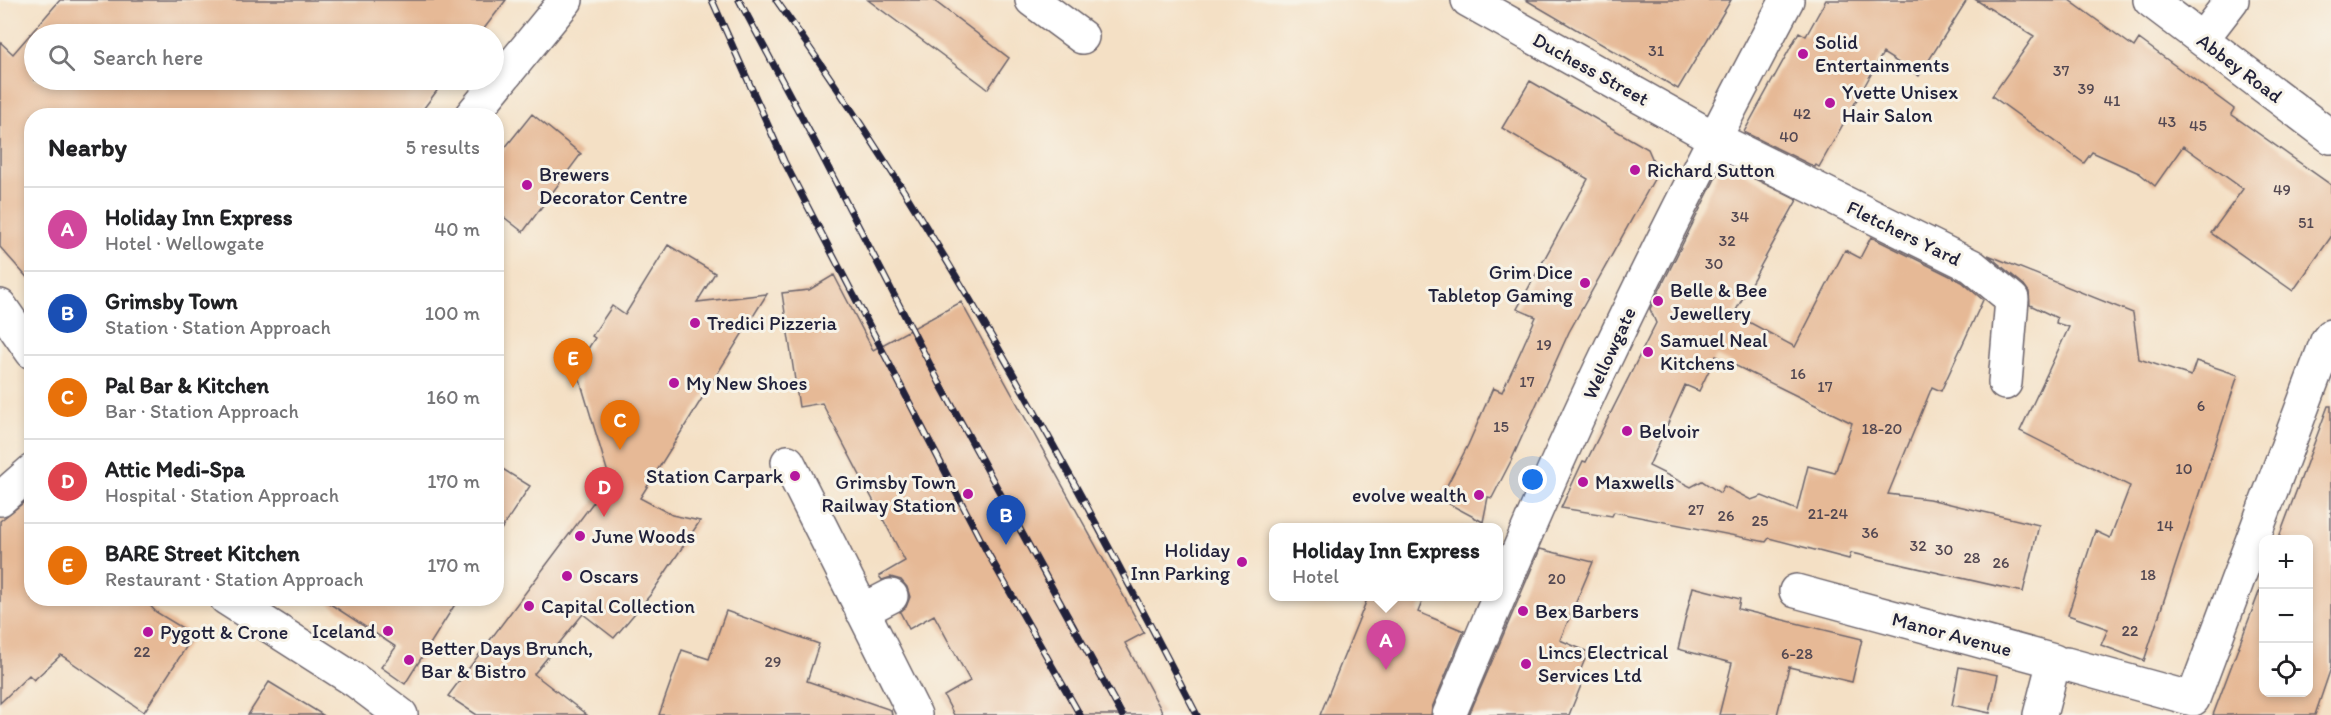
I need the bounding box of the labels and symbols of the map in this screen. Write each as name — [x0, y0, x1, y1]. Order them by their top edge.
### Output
street label: Duchess Street — [1529, 27, 1653, 111]
street label: Abbey Road — [2193, 28, 2287, 108]
place label: Solid Entertainments — [1815, 30, 1949, 77]
house number: 31 — [1648, 41, 1665, 60]
marker: Solid Entertainments — [1796, 47, 1810, 61]
house number: 37 — [2053, 61, 2069, 80]
house number: 39 — [2077, 79, 2095, 98]
place label: Yvette Unisex Hair Salon — [1842, 80, 1958, 127]
house number: 41 — [2103, 91, 2121, 110]
marker: Yvette Unisex Hair Salon — [1823, 96, 1837, 110]
house number: 42 — [1793, 104, 1812, 123]
house number: 43 — [2158, 112, 2176, 131]
house number: 45 — [2189, 116, 2207, 135]
house number: 40 — [1779, 127, 1799, 146]
place label: Richard Sutton — [1647, 158, 1775, 182]
place label: Brewers Decorator Centre — [539, 162, 688, 209]
marker: Richard Sutton — [1628, 163, 1642, 177]
marker: Brewers Decorator Centre — [520, 178, 534, 192]
house number: 49 — [2273, 180, 2291, 199]
street label: Fletchers Yard — [1843, 195, 1965, 271]
house number: 34 — [1731, 207, 1750, 226]
house number: 51 — [2298, 213, 2314, 232]
house number: 32 — [1718, 231, 1736, 250]
house number: 30 — [1705, 254, 1723, 273]
place label: Grim Dice Tabletop Gaming — [1428, 260, 1574, 307]
marker: Grim Dice Tabletop Gaming — [1578, 276, 1592, 290]
place label: Belle & Bee Jewellery — [1670, 278, 1767, 325]
marker: Belle & Bee Jewellery — [1651, 294, 1665, 308]
street label: Wellowgate — [1577, 303, 1641, 403]
place label: Tredici Pizzeria — [707, 311, 837, 335]
marker: Tredici Pizzeria — [688, 316, 702, 330]
place label: Samuel Neal Kitchens — [1660, 328, 1768, 375]
house number: 19 — [1536, 335, 1552, 354]
pin: E — [554, 338, 592, 388]
marker: Samuel Neal Kitchens — [1641, 345, 1655, 359]
house number: 16 — [1790, 364, 1806, 383]
place label: My New Shoes — [686, 371, 807, 395]
house number: 17 — [1519, 372, 1535, 391]
marker: My New Shoes — [667, 376, 681, 390]
house number: 17 — [1817, 377, 1833, 396]
house number: 6 — [2197, 396, 2205, 415]
pin: C — [600, 400, 640, 450]
house number: 15 — [1493, 417, 1509, 436]
place label: Belvoir — [1639, 419, 1700, 443]
house number: 18-20 — [1862, 419, 1902, 438]
marker: Belvoir — [1620, 424, 1634, 438]
house number: 10 — [2175, 459, 2193, 478]
place label: Station Carpark — [646, 464, 784, 488]
your location — [1518, 465, 1547, 494]
pin: D — [584, 468, 624, 517]
marker: Station Carpark — [788, 469, 802, 483]
place label: Grimsby Town Railway Station — [821, 470, 956, 517]
place label: Maxwells — [1595, 470, 1674, 494]
marker: Maxwells — [1576, 475, 1590, 489]
place label: evolve wealth — [1352, 483, 1467, 507]
marker: Grimsby Town Railway Station — [961, 487, 975, 501]
marker: evolve wealth — [1472, 488, 1486, 502]
pin: B — [986, 496, 1026, 545]
house number: 27 — [1688, 500, 1704, 519]
house number: 21-24 — [1808, 504, 1849, 523]
house number: 26 — [1718, 506, 1734, 525]
house number: 25 — [1752, 511, 1768, 530]
house number: 14 — [2156, 516, 2174, 535]
house number: 36 — [1861, 523, 1879, 542]
place label: June Woods — [592, 524, 695, 548]
marker: June Woods — [573, 529, 587, 543]
house number: 32 — [1909, 536, 1927, 555]
place label: Holiday Inn Parking — [1131, 538, 1231, 585]
house number: 30 — [1935, 540, 1953, 559]
house number: 28 — [1963, 548, 1981, 567]
house number: 26 — [1993, 553, 2009, 572]
marker: Holiday Inn Parking — [1235, 555, 1249, 569]
place label: Oscars — [579, 564, 639, 588]
house number: 18 — [2140, 565, 2156, 584]
marker: Oscars — [560, 569, 574, 583]
house number: 20 — [1548, 569, 1566, 588]
place label: Capital Collection — [541, 594, 695, 618]
marker: Capital Collection — [522, 599, 536, 613]
place label: Bex Barbers — [1535, 599, 1639, 623]
marker: Bex Barbers — [1516, 604, 1530, 618]
street label: Manor Avenue — [1889, 606, 2015, 662]
place label: Iceland — [312, 619, 376, 643]
place label: Pygott & Crone — [160, 620, 288, 644]
pin: A — [1366, 620, 1406, 670]
house number: 22 — [2122, 621, 2139, 640]
marker: Iceland — [381, 624, 395, 638]
marker: Pygott & Crone — [141, 625, 155, 639]
place label: Better Days Brunch, Bar & Bistro — [421, 636, 593, 683]
place label: Lincs Electrical Services Ltd — [1538, 640, 1669, 687]
house number: 22 — [134, 642, 151, 661]
house number: 6-28 — [1781, 644, 1813, 663]
house number: 29 — [765, 652, 781, 671]
marker: Better Days Brunch, Bar & Bistro — [402, 653, 416, 667]
marker: Lincs Electrical Services Ltd — [1519, 657, 1533, 671]

